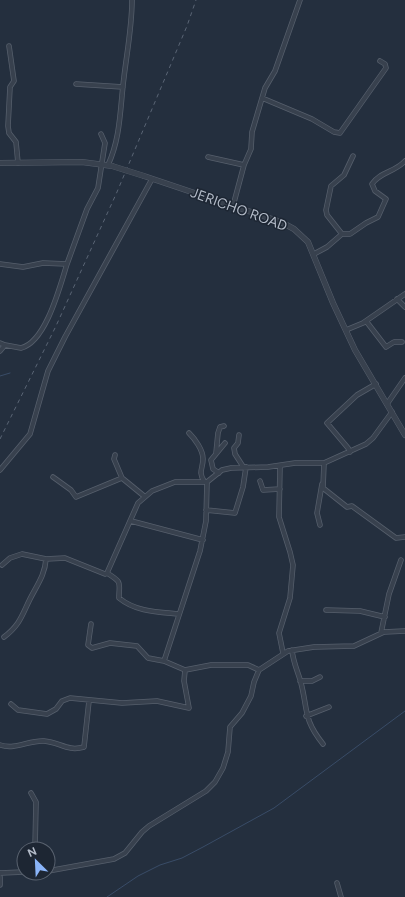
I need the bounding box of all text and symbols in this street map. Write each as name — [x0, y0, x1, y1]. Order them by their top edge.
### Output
street label: JERICHO ROAD — [188, 184, 290, 235]
north arrow — [16, 841, 56, 881]
text: N — [26, 845, 39, 860]

